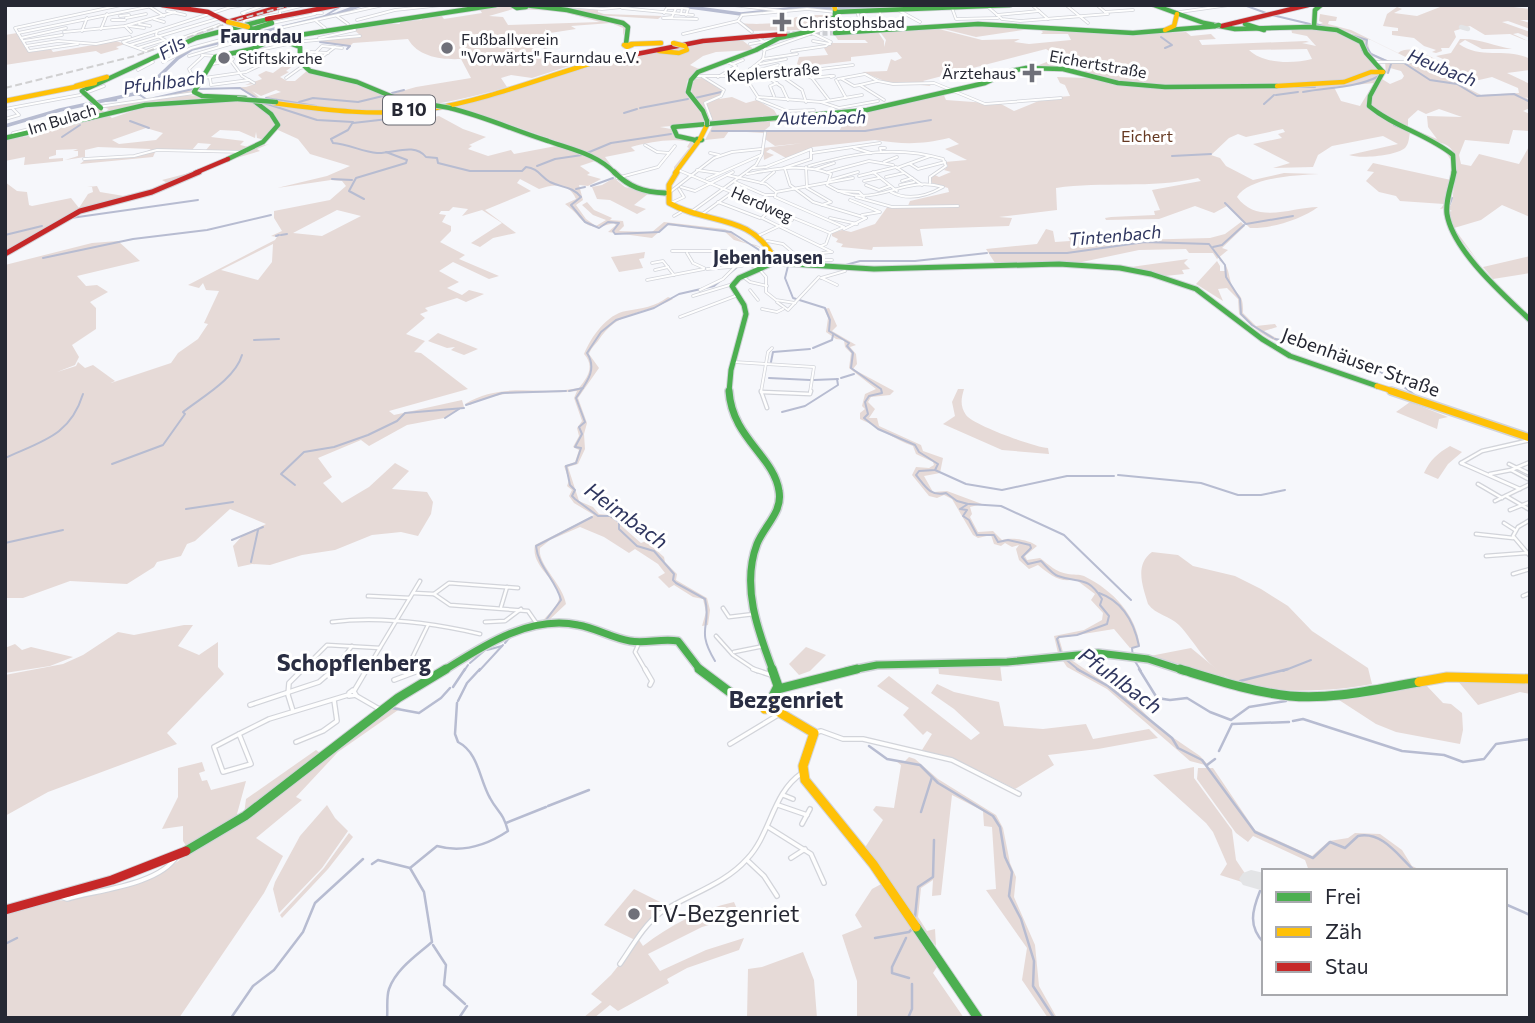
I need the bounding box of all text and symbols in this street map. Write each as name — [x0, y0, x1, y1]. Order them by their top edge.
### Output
marker: Christophsbad — [772, 12, 792, 32]
place label: Christophsbad — [798, 12, 905, 31]
district label: Faurndau — [220, 24, 302, 47]
place label: Fußballverein "Vorwärts" Faurndau e.V. — [461, 29, 639, 66]
water label: Fils — [154, 30, 189, 64]
marker: Fußballverein "Vorwärts" Faurndau e.V. — [439, 40, 455, 56]
water label: Heubach — [1405, 43, 1480, 91]
street label: Eichertstraße — [1048, 46, 1148, 81]
place label: Stiftskirche — [238, 48, 322, 67]
marker: Stiftskirche — [216, 50, 232, 66]
street label: Keplerstraße — [726, 58, 820, 85]
place label: Ärztehaus — [942, 63, 1016, 82]
marker: Ärztehaus — [1022, 63, 1042, 83]
water label: Pfuhlbach — [121, 65, 206, 99]
road number: B 10 — [383, 96, 435, 124]
street label: Im Bulach — [25, 99, 98, 138]
water label: Autenbach — [776, 105, 866, 129]
park label: Eichert — [1121, 126, 1173, 145]
street label: Herdweg — [728, 182, 796, 226]
water label: Tintenbach — [1068, 220, 1162, 250]
district label: Jebenhausen — [713, 245, 823, 268]
street label: Jebenhäuser Straße — [1279, 322, 1443, 401]
water label: Heimbach — [581, 476, 673, 553]
water label: Pfuhlbach — [1075, 641, 1167, 718]
district label: Schopflenberg — [277, 648, 432, 676]
district label: Bezgenriet — [729, 685, 844, 713]
legend — [1262, 869, 1507, 995]
text: Frei — [1325, 883, 1361, 908]
place label: TV-Bezgenriet — [648, 899, 800, 927]
marker: TV-Bezgenriet — [626, 906, 642, 922]
text: Zäh — [1325, 918, 1362, 943]
text: Stau — [1325, 953, 1368, 978]

